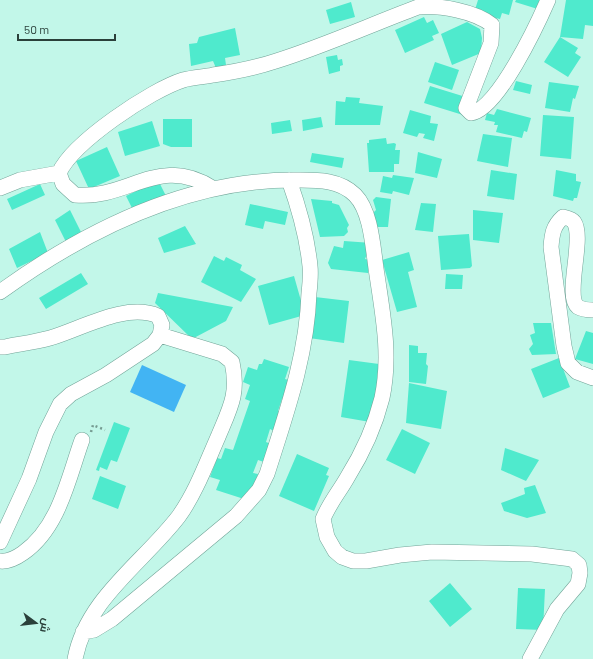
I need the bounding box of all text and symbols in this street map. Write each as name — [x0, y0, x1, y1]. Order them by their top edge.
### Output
scale bar — [18, 16, 115, 42]
text: 50 m — [24, 22, 49, 36]
north arrow — [16, 603, 56, 643]
text: ش — [37, 617, 54, 634]

